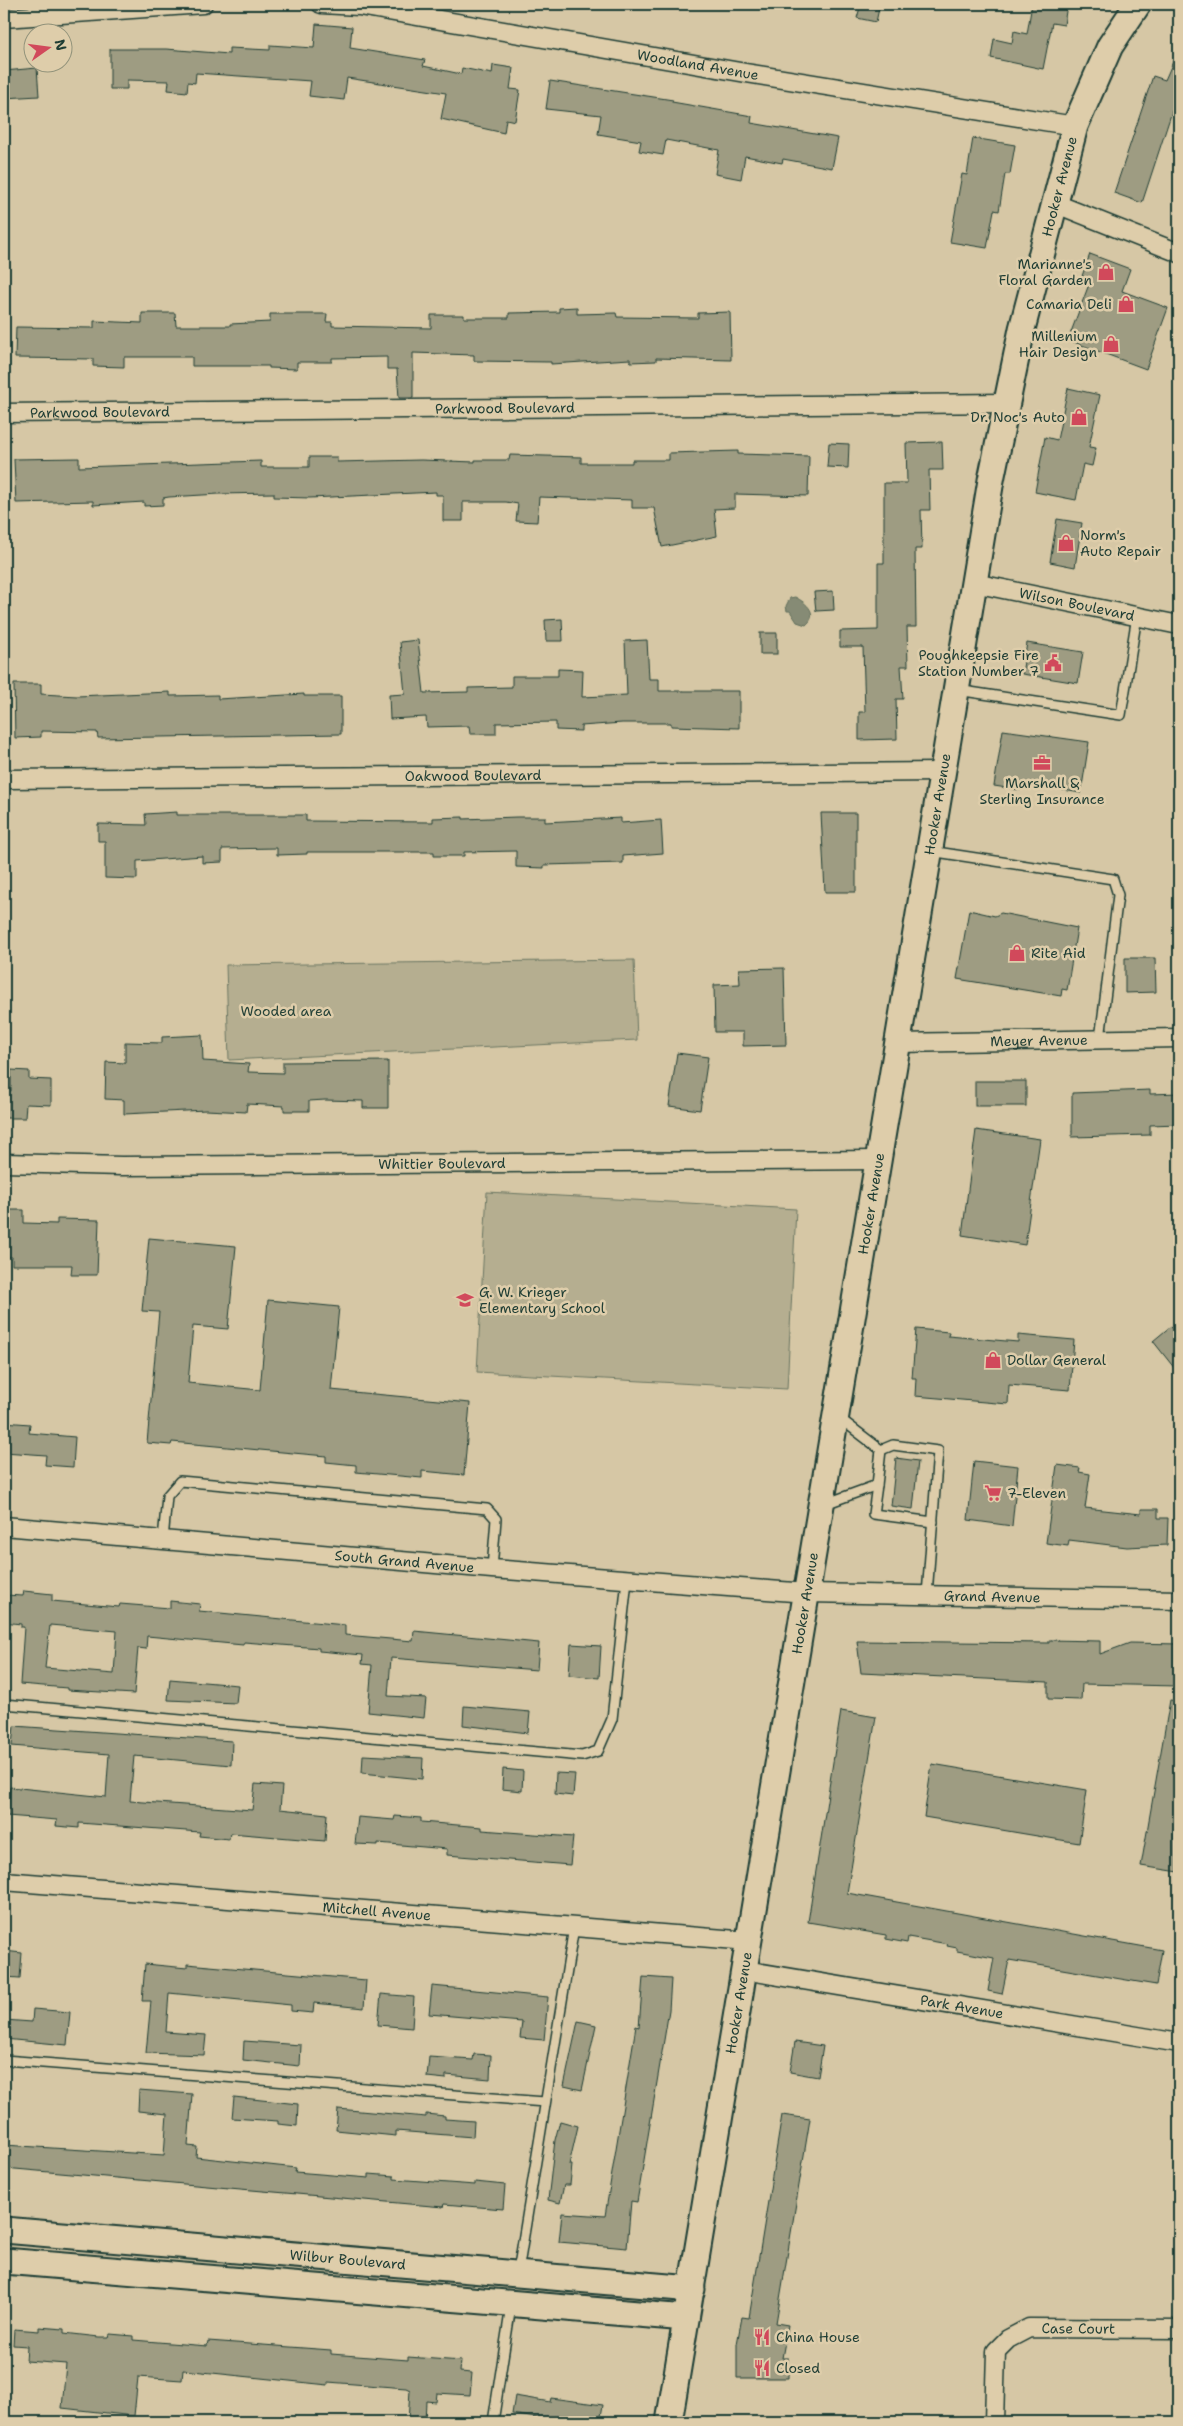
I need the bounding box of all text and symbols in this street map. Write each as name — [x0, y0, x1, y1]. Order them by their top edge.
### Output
north arrow — [22, 22, 72, 72]
text: N — [51, 37, 71, 52]
street label: Woodland Avenue — [636, 45, 760, 84]
street label: Hooker Avenue — [1037, 134, 1081, 239]
place label: Marianne's Floral Garden — [998, 255, 1092, 289]
shop icon: Marianne's Floral Garden — [1096, 262, 1116, 282]
shop icon: Camaria Deli — [1116, 294, 1136, 314]
place label: Camaria Deli — [1026, 295, 1112, 313]
place label: Millenium Hair Design — [1019, 327, 1097, 361]
shop icon: Millenium Hair Design — [1101, 334, 1121, 354]
street label: Parkwood Boulevard — [435, 398, 575, 418]
street label: Parkwood Boulevard — [30, 402, 170, 422]
shop icon: Dr. Noc's Auto — [1069, 407, 1089, 427]
place label: Dr. Noc's Auto — [971, 408, 1065, 426]
place label: Norm's Auto Repair — [1080, 526, 1161, 560]
shop icon: Norm's Auto Repair — [1056, 533, 1076, 553]
street label: Wilson Boulevard — [1018, 583, 1136, 625]
place label: Poughkeepsie Fire Station Number 7 — [918, 646, 1039, 680]
public building icon: Poughkeepsie Fire Station Number 7 — [1043, 653, 1063, 673]
street label: Hooker Avenue — [920, 752, 955, 856]
office icon: Marshall & Sterling Insurance — [1032, 753, 1052, 773]
street label: Oakwood Boulevard — [405, 766, 541, 785]
place label: Marshall & Sterling Insurance — [979, 774, 1105, 808]
shop icon: Rite Aid — [1007, 943, 1027, 963]
place label: Rite Aid — [1031, 944, 1086, 962]
park label: Wooded area — [241, 1002, 332, 1020]
street label: Meyer Avenue — [990, 1031, 1088, 1050]
street label: Hooker Avenue — [854, 1151, 888, 1256]
street label: Whittier Boulevard — [378, 1154, 506, 1173]
place label: G. W. Krieger Elementary School — [479, 1283, 606, 1317]
school or university icon: G. W. Krieger Elementary School — [455, 1290, 475, 1310]
shop icon: Dollar General — [983, 1350, 1003, 1370]
place label: Dollar General — [1007, 1351, 1107, 1369]
supermarket icon: 7-Eleven — [983, 1483, 1003, 1503]
place label: 7-Eleven — [1007, 1484, 1066, 1502]
street label: South Grand Avenue — [334, 1546, 475, 1576]
street label: Hooker Avenue — [787, 1551, 822, 1655]
street label: Grand Avenue — [944, 1587, 1041, 1606]
street label: Mitchell Avenue — [322, 1898, 432, 1924]
street label: Hooker Avenue — [721, 1950, 756, 2055]
street label: Park Avenue — [919, 1991, 1005, 2022]
street label: Wilbur Boulevard — [289, 2246, 407, 2273]
street label: Case Court — [1041, 2319, 1115, 2338]
restaurant icon: China House — [752, 2327, 772, 2347]
place label: China House — [776, 2328, 860, 2346]
restaurant icon: Closed — [752, 2358, 772, 2378]
place label: Closed — [776, 2359, 820, 2377]

